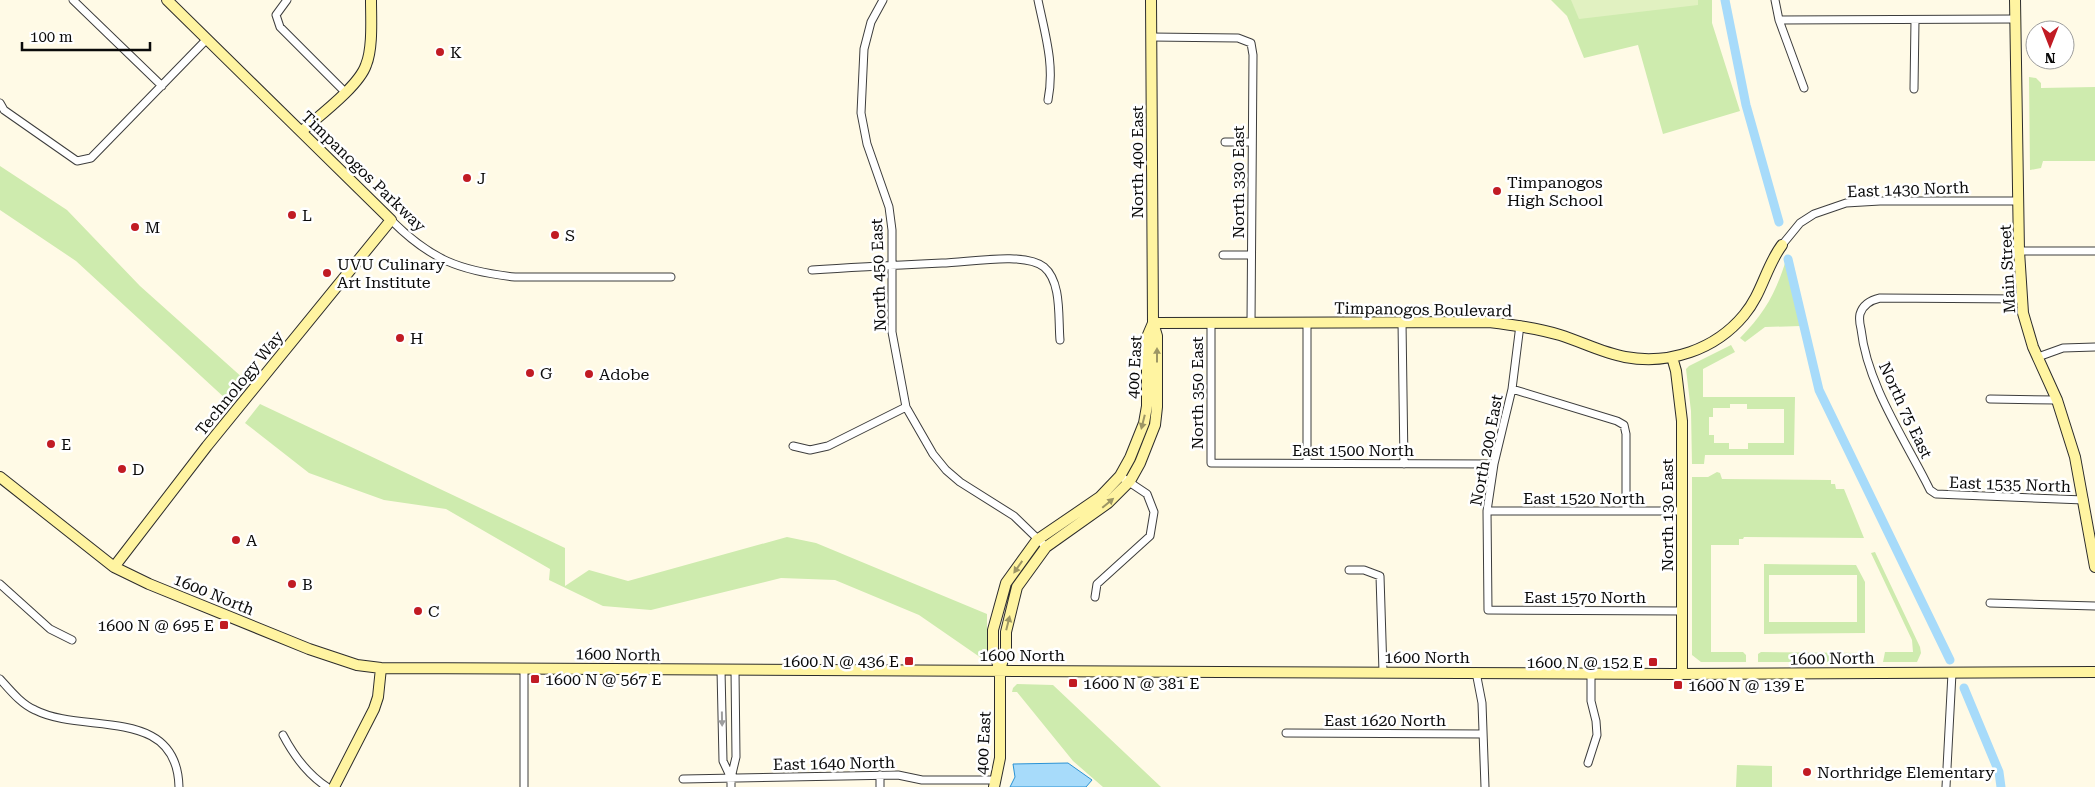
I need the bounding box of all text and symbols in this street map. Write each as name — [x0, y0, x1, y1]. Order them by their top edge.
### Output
scale bar — [22, 20, 150, 52]
north arrow — [2025, 20, 2075, 70]
text: 100 m — [30, 28, 73, 46]
place label: K — [450, 43, 462, 62]
marker: K — [434, 46, 446, 58]
text: N — [2044, 50, 2055, 66]
street label: North 400 East — [1128, 105, 1147, 219]
street label: Timpanogos Parkway — [298, 107, 430, 236]
street label: North 330 East — [1229, 125, 1248, 239]
place label: J — [477, 169, 486, 188]
marker: J — [461, 172, 473, 184]
place label: Timpanogos High School — [1507, 173, 1603, 210]
street label: East 1430 North — [1847, 178, 1969, 201]
marker: Timpanogos High School — [1491, 185, 1503, 197]
place label: L — [302, 206, 312, 225]
marker: L — [286, 209, 298, 221]
place label: M — [145, 218, 160, 237]
street label: North 450 East — [867, 218, 890, 332]
marker: M — [129, 221, 141, 233]
street label: Main Street — [1996, 224, 2019, 314]
place label: S — [565, 226, 575, 245]
marker: S — [549, 229, 561, 241]
place label: UVU Culinary Art Institute — [337, 255, 446, 292]
marker: UVU Culinary Art Institute — [321, 267, 333, 279]
street label: Timpanogos Boulevard — [1334, 298, 1512, 321]
street label: Technology Way — [192, 327, 288, 439]
place label: H — [410, 329, 423, 348]
marker: H — [394, 332, 406, 344]
street label: 400 East — [1123, 335, 1146, 399]
street label: North 350 East — [1188, 336, 1207, 450]
one-way arrow — [1153, 347, 1161, 363]
street label: North 75 East — [1875, 359, 1936, 461]
place label: G — [540, 364, 553, 383]
place label: Adobe — [599, 365, 650, 384]
marker: G — [524, 367, 536, 379]
marker: Adobe — [583, 368, 595, 380]
street label: North 200 East — [1466, 393, 1507, 507]
one-way arrow — [1139, 415, 1147, 430]
place label: E — [61, 435, 71, 454]
marker: E — [45, 438, 57, 450]
street label: East 1500 North — [1292, 441, 1414, 460]
street label: North 130 East — [1658, 458, 1677, 572]
place label: D — [132, 460, 144, 479]
marker: D — [116, 463, 128, 475]
street label: East 1535 North — [1949, 473, 2071, 496]
street label: East 1520 North — [1523, 489, 1645, 508]
one-way arrow — [1101, 497, 1114, 508]
place label: A — [246, 531, 258, 550]
marker: A — [230, 534, 242, 546]
one-way arrow — [1013, 560, 1023, 574]
street label: 1600 North — [171, 570, 257, 619]
place label: B — [302, 575, 313, 594]
marker: B — [286, 578, 298, 590]
street label: East 1570 North — [1524, 588, 1646, 607]
place label: C — [428, 602, 439, 621]
marker: C — [412, 605, 424, 617]
one-way arrow — [1004, 615, 1012, 630]
place label: 1600 N @ 695 E — [97, 616, 214, 635]
marker: 1600 N @ 695 E — [218, 619, 230, 631]
street label: 1600 North — [575, 644, 661, 665]
street label: 1600 North — [979, 646, 1065, 665]
street label: 1600 North — [1384, 648, 1470, 667]
street label: 1600 North — [1789, 648, 1875, 669]
place label: 1600 N @ 436 E — [782, 652, 899, 671]
place label: 1600 N @ 152 E — [1526, 653, 1643, 672]
marker: 1600 N @ 436 E — [903, 655, 915, 667]
marker: 1600 N @ 152 E — [1647, 656, 1659, 668]
place label: 1600 N @ 567 E — [545, 670, 662, 689]
marker: 1600 N @ 567 E — [529, 673, 541, 685]
place label: 1600 N @ 381 E — [1083, 674, 1200, 693]
place label: 1600 N @ 139 E — [1688, 676, 1805, 695]
marker: 1600 N @ 381 E — [1067, 677, 1079, 689]
marker: 1600 N @ 139 E — [1672, 679, 1684, 691]
one-way arrow — [718, 711, 726, 727]
street label: 400 East — [972, 711, 995, 775]
street label: East 1620 North — [1324, 711, 1446, 730]
street label: East 1640 North — [773, 753, 895, 774]
place label: Northridge Elementary — [1817, 763, 1995, 782]
marker: Northridge Elementary — [1801, 766, 1813, 778]

